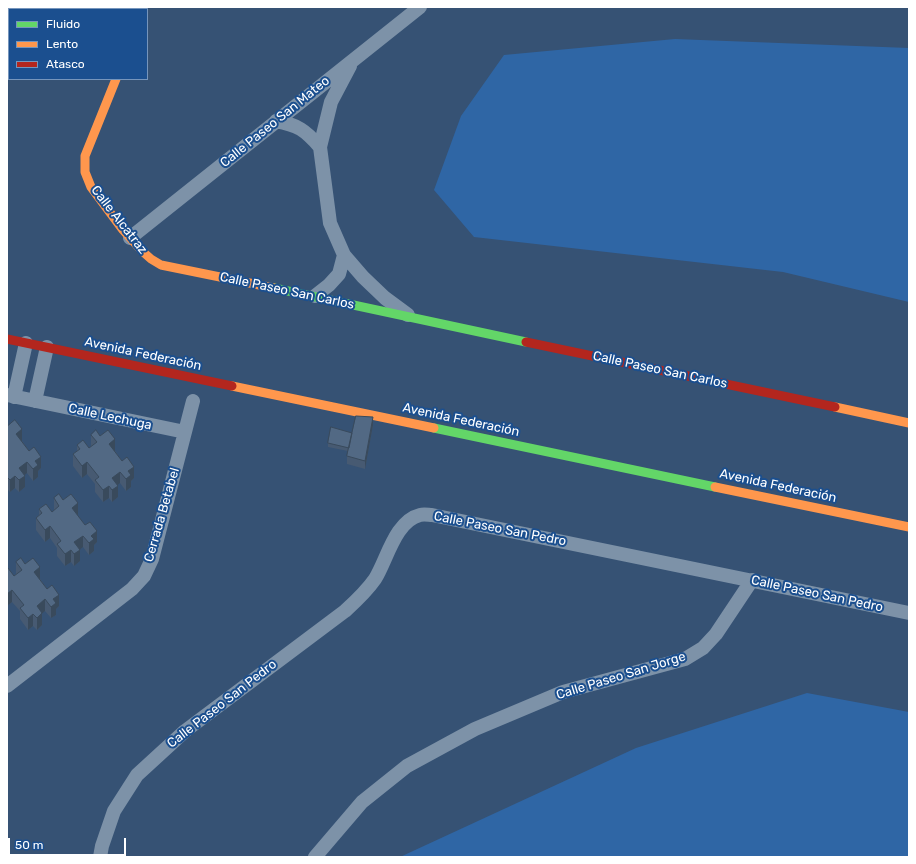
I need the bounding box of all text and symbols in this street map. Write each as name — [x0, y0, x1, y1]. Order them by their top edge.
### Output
legend — [8, 8, 148, 80]
text: Fluido — [46, 17, 80, 31]
text: Lento — [46, 37, 78, 51]
text: Atasco — [46, 57, 85, 71]
street label: Calle Paseo San Mateo — [217, 73, 333, 171]
street label: Calle Alcatraz — [87, 183, 151, 257]
street label: Calle Paseo San Carlos — [218, 269, 356, 313]
street label: Avenida Federación — [83, 334, 203, 374]
street label: Calle Paseo San Carlos — [591, 348, 729, 392]
street label: Avenida Federación — [401, 400, 521, 440]
street label: Calle Lechuga — [67, 401, 153, 433]
street label: Cerrada Betabel — [141, 466, 183, 564]
street label: Avenida Federación — [718, 466, 838, 506]
street label: Calle Paseo San Pedro — [433, 509, 567, 549]
street label: Calle Paseo San Pedro — [750, 572, 884, 616]
street label: Calle Paseo San Jorge — [554, 649, 688, 703]
street label: Calle Paseo San Pedro — [164, 656, 280, 752]
scale bar — [10, 830, 128, 856]
text: 50 m — [15, 838, 43, 852]

